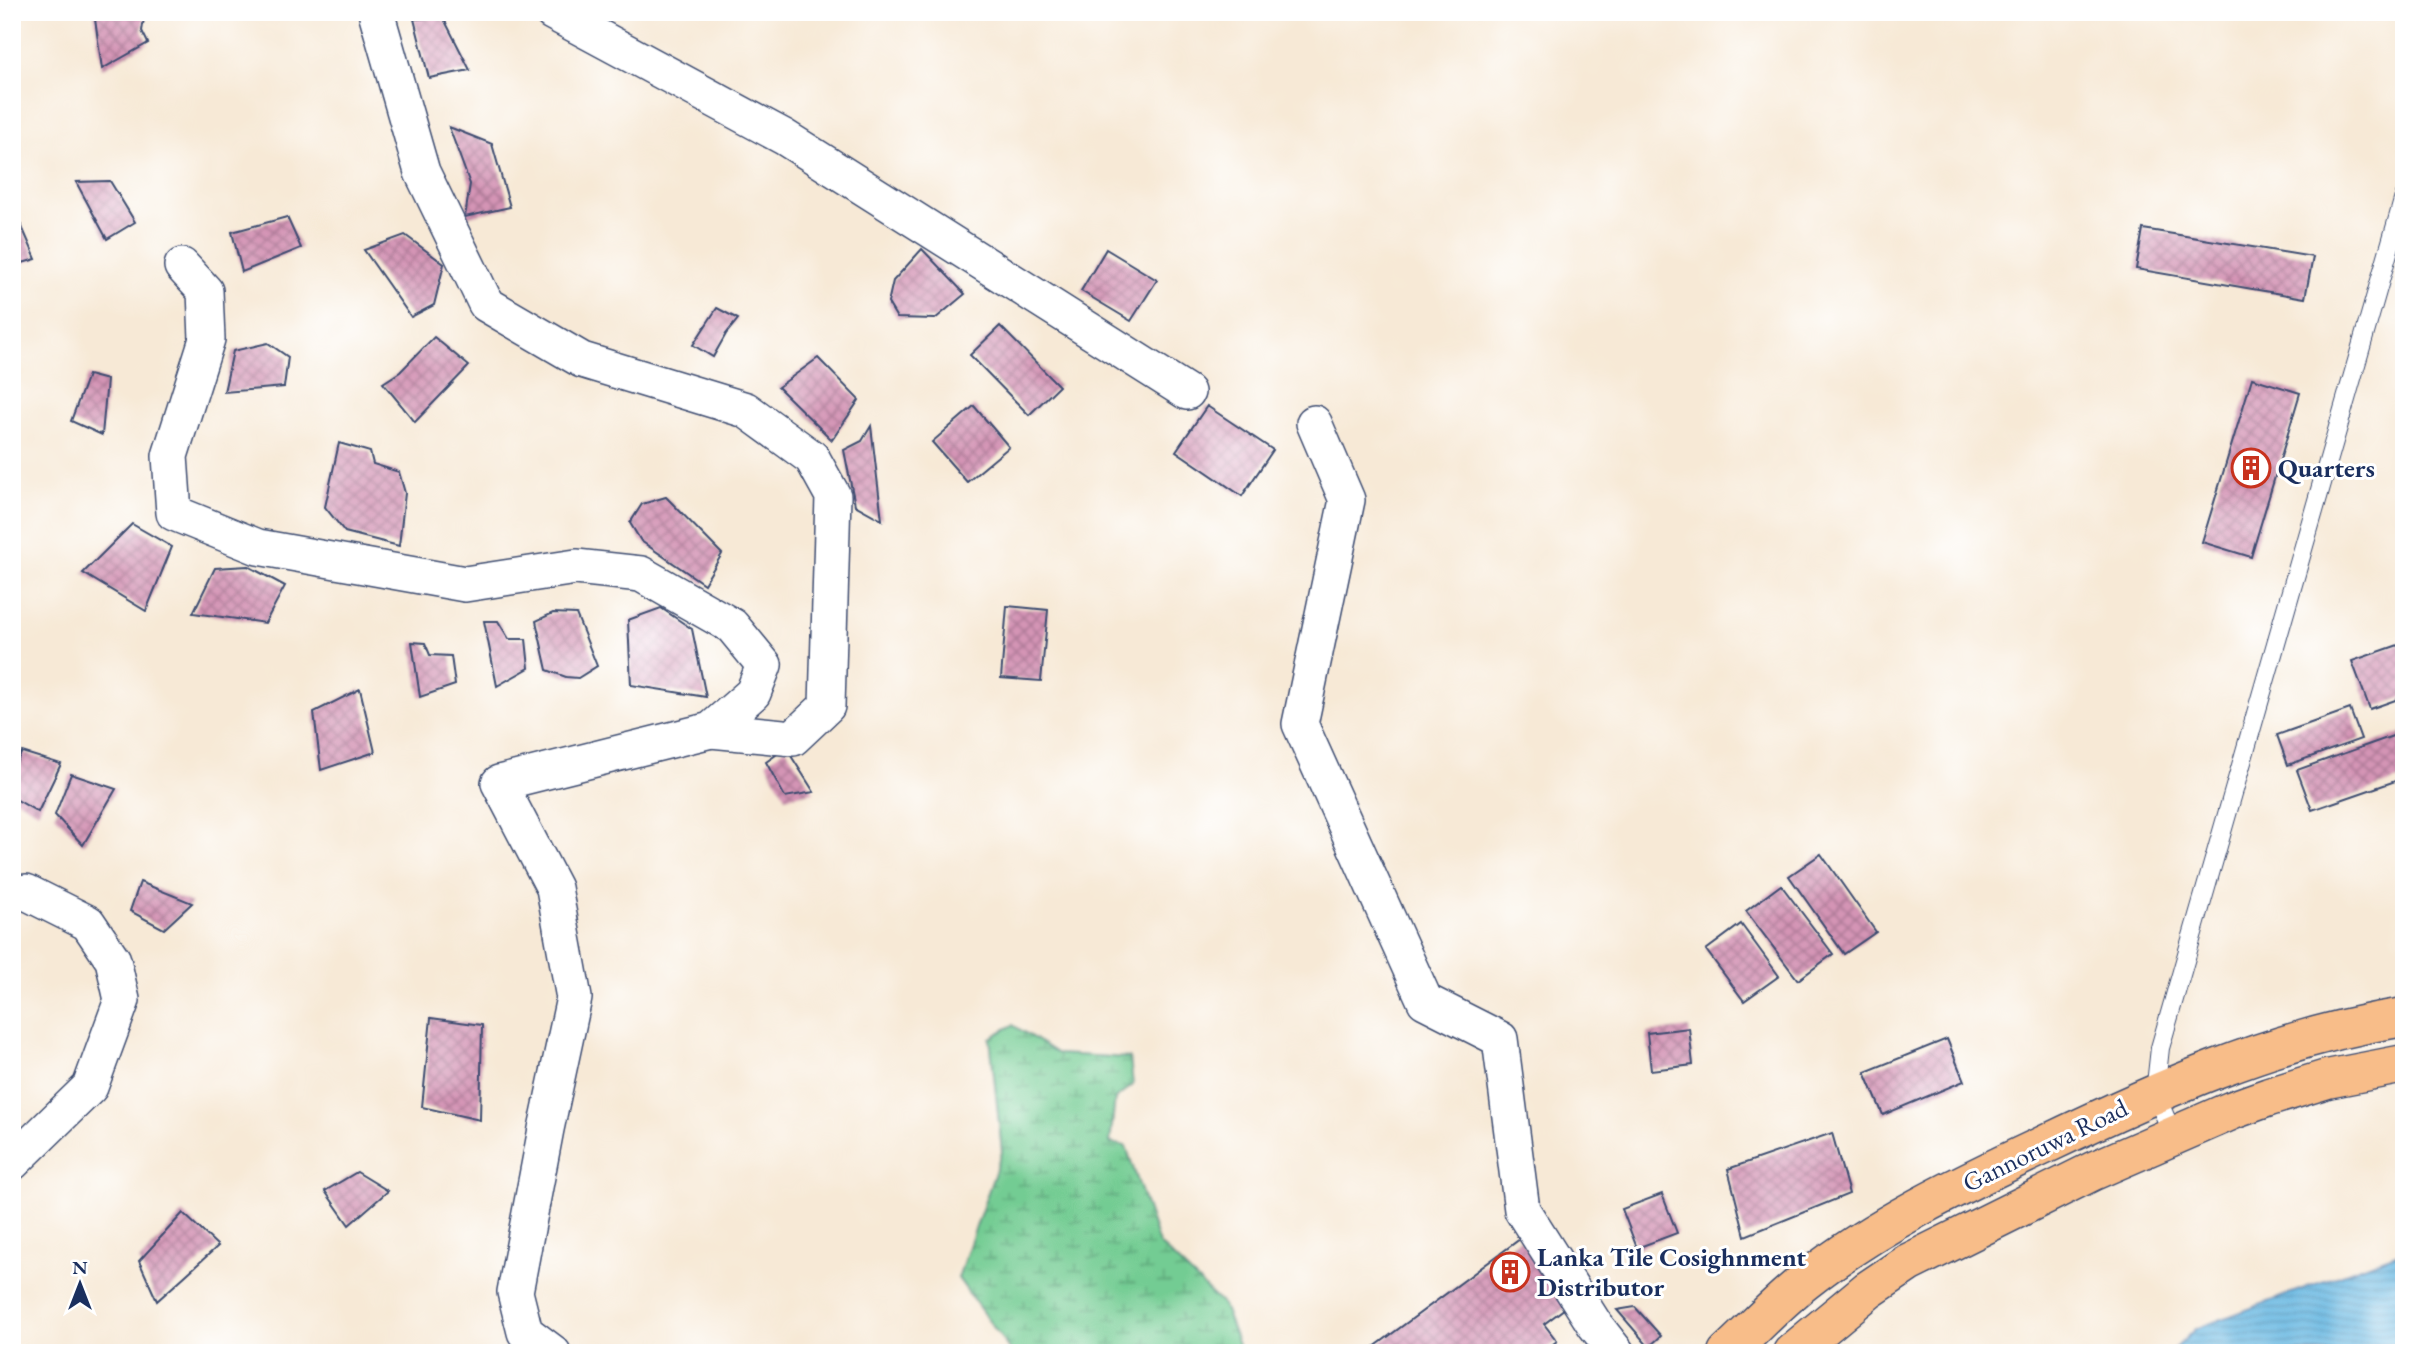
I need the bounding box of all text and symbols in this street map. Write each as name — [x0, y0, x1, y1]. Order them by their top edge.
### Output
building icon: Quarters — [2230, 447, 2272, 489]
place label: Quarters — [2278, 451, 2375, 485]
street label: Gannoruwa Road — [1957, 1090, 2134, 1200]
place label: Lanka Tile Cosighnment Distributor — [1537, 1240, 1806, 1304]
north arrow — [46, 1250, 116, 1320]
building icon: Lanka Tile Cosighnment Distributor — [1489, 1251, 1531, 1293]
text: N — [72, 1255, 88, 1280]

